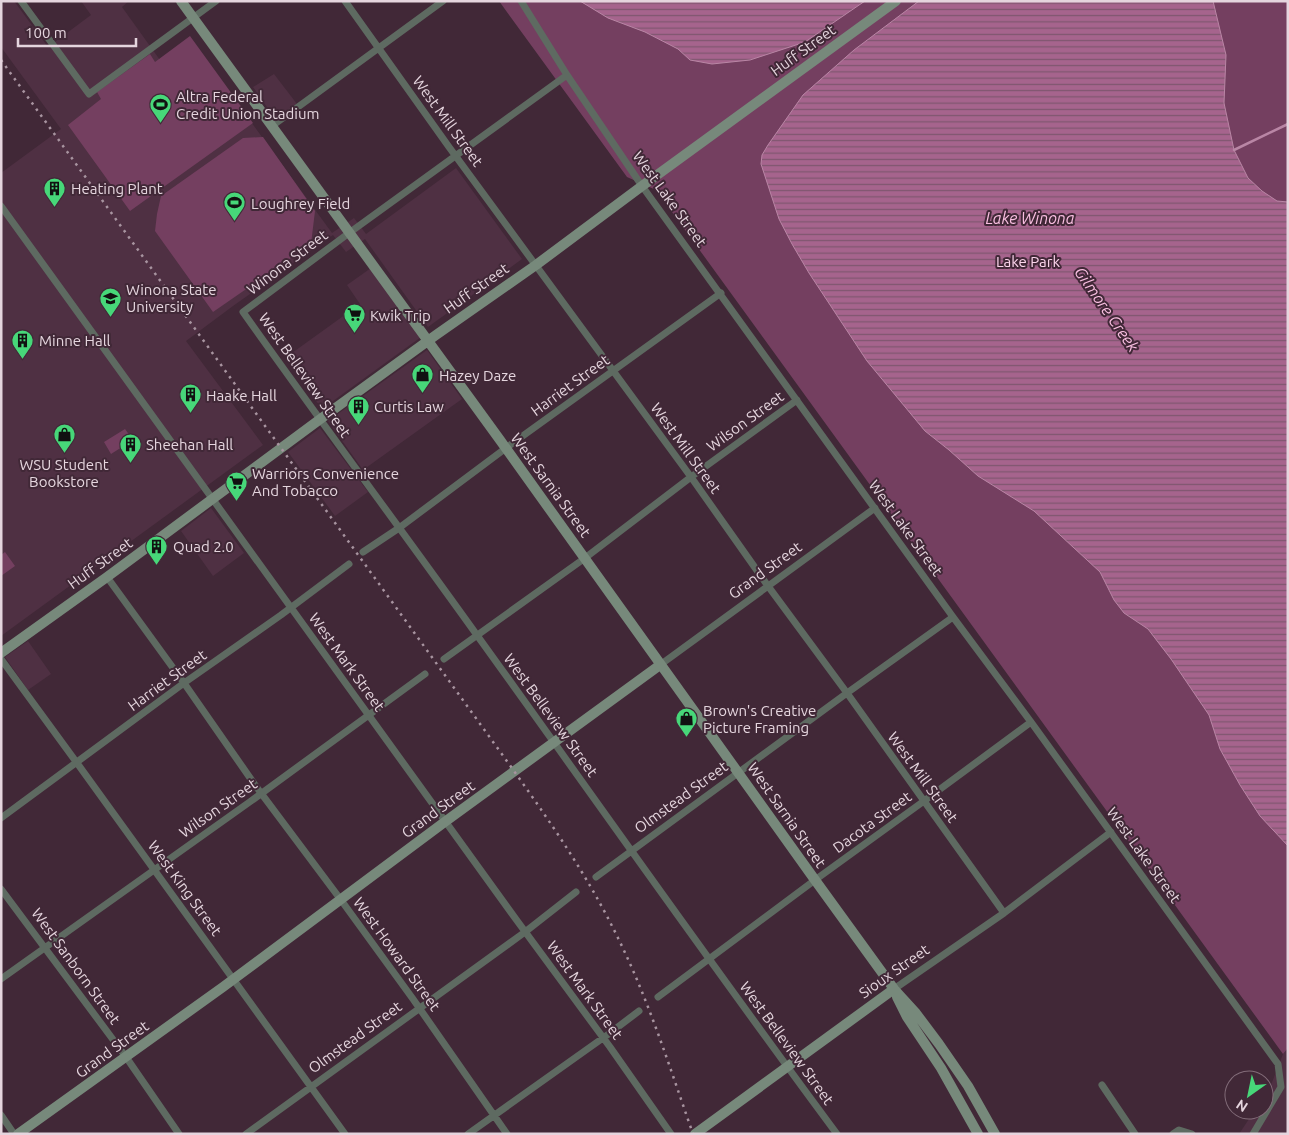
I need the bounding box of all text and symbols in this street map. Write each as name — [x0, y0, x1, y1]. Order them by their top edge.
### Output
scale bar — [18, 15, 135, 47]
street label: Huff Street — [767, 21, 839, 79]
text: 100 m — [25, 24, 67, 41]
street label: West Mill Street — [409, 72, 487, 170]
place label: Altra Federal Credit Union Stadium — [176, 88, 320, 122]
sports icon: Altra Federal Credit Union Stadium — [148, 93, 172, 124]
street label: West Lake Street — [630, 148, 710, 250]
building icon: Heating Plant — [43, 176, 67, 207]
place label: Heating Plant — [71, 180, 163, 197]
sports icon: Loughrey Field — [223, 191, 247, 222]
place label: Loughrey Field — [251, 195, 350, 212]
water label: Lake Winona — [986, 209, 1075, 227]
street label: Winona Street — [243, 226, 331, 298]
park label: Lake Park — [996, 253, 1061, 270]
street label: Huff Street — [440, 259, 512, 317]
water label: Gilmore Creek — [1071, 263, 1143, 355]
place label: Winona State University — [126, 281, 216, 315]
school or university icon: Winona State University — [98, 286, 122, 317]
supermarket icon: Kwik Trip — [342, 303, 366, 334]
place label: Kwik Trip — [370, 307, 431, 324]
street label: West Belleview Street — [256, 310, 354, 441]
building icon: Minne Hall — [11, 328, 35, 359]
place label: Minne Hall — [39, 332, 111, 349]
street label: Harriet Street — [528, 351, 613, 419]
shop icon: Hazey Daze — [411, 363, 435, 394]
place label: Hazey Daze — [439, 367, 516, 384]
building icon: Haake Hall — [178, 383, 202, 414]
place label: Haake Hall — [206, 387, 277, 404]
street label: Wilson Street — [703, 387, 787, 455]
building icon: Curtis Law — [346, 394, 370, 425]
place label: Curtis Law — [374, 398, 444, 415]
street label: West Mill Street — [647, 399, 725, 497]
shop icon: WSU Student Bookstore — [52, 423, 76, 454]
street label: West Sarnia Street — [508, 430, 594, 540]
building icon: Sheehan Hall — [118, 432, 142, 463]
place label: Sheehan Hall — [146, 436, 233, 453]
place label: WSU Student Bookstore — [19, 456, 109, 490]
place label: Warriors Convenience And Tobacco — [252, 465, 399, 499]
supermarket icon: Warriors Convenience And Tobacco — [224, 470, 248, 501]
street label: West Lake Street — [866, 477, 946, 579]
street label: Huff Street — [64, 534, 136, 592]
building icon: Quad 2.0 — [145, 534, 169, 565]
place label: Quad 2.0 — [173, 538, 234, 555]
street label: Grand Street — [725, 538, 805, 602]
street label: West Mark Street — [306, 610, 388, 714]
street label: Harriet Street — [125, 646, 210, 714]
street label: West Belleview Street — [501, 650, 601, 780]
place label: Brown's Creative Picture Framing — [703, 702, 816, 736]
shop icon: Brown's Creative Picture Framing — [675, 707, 699, 738]
street label: West Mill Street — [884, 728, 962, 826]
street label: Olmstead Street — [631, 757, 731, 836]
street label: West Sarnia Street — [744, 759, 830, 871]
street label: Wilson Street — [176, 775, 260, 841]
street label: Grand Street — [398, 777, 478, 841]
street label: Dacota Street — [829, 788, 915, 856]
street label: West Lake Street — [1104, 804, 1184, 906]
street label: West King Street — [145, 837, 225, 939]
street label: West Howard Street — [350, 894, 444, 1014]
street label: West Sanborn Street — [28, 905, 124, 1027]
street label: West Mark Street — [544, 938, 626, 1042]
street label: Sioux Street — [856, 941, 932, 1001]
street label: West Belleview Street — [737, 978, 837, 1108]
street label: Olmstead Street — [305, 997, 405, 1076]
street label: Grand Street — [72, 1017, 152, 1081]
north arrow — [1224, 1070, 1274, 1120]
text: N — [1233, 1096, 1251, 1115]

